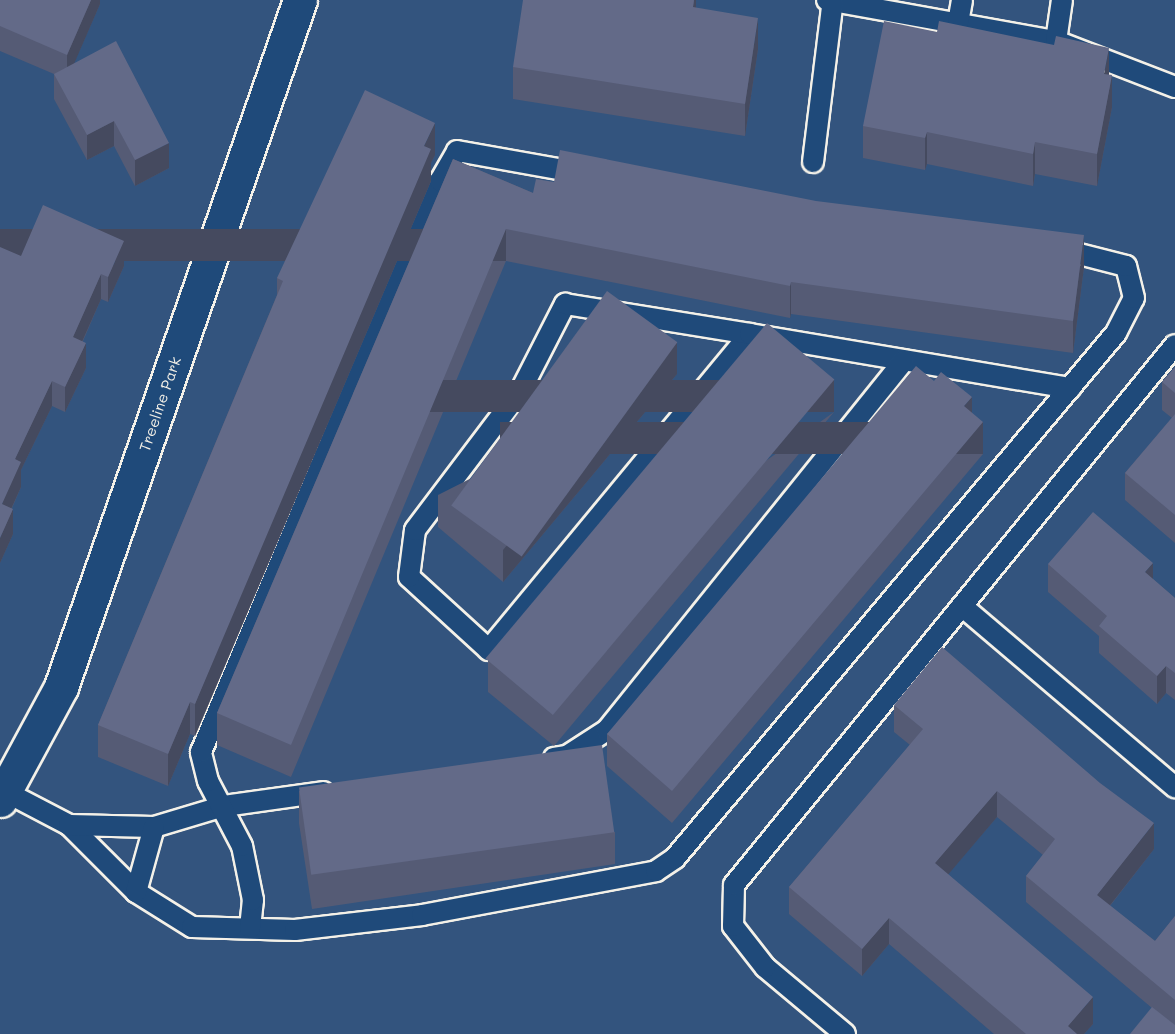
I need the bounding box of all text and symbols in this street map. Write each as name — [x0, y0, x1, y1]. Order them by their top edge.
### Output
street label: Treeline Park — [135, 354, 185, 454]

